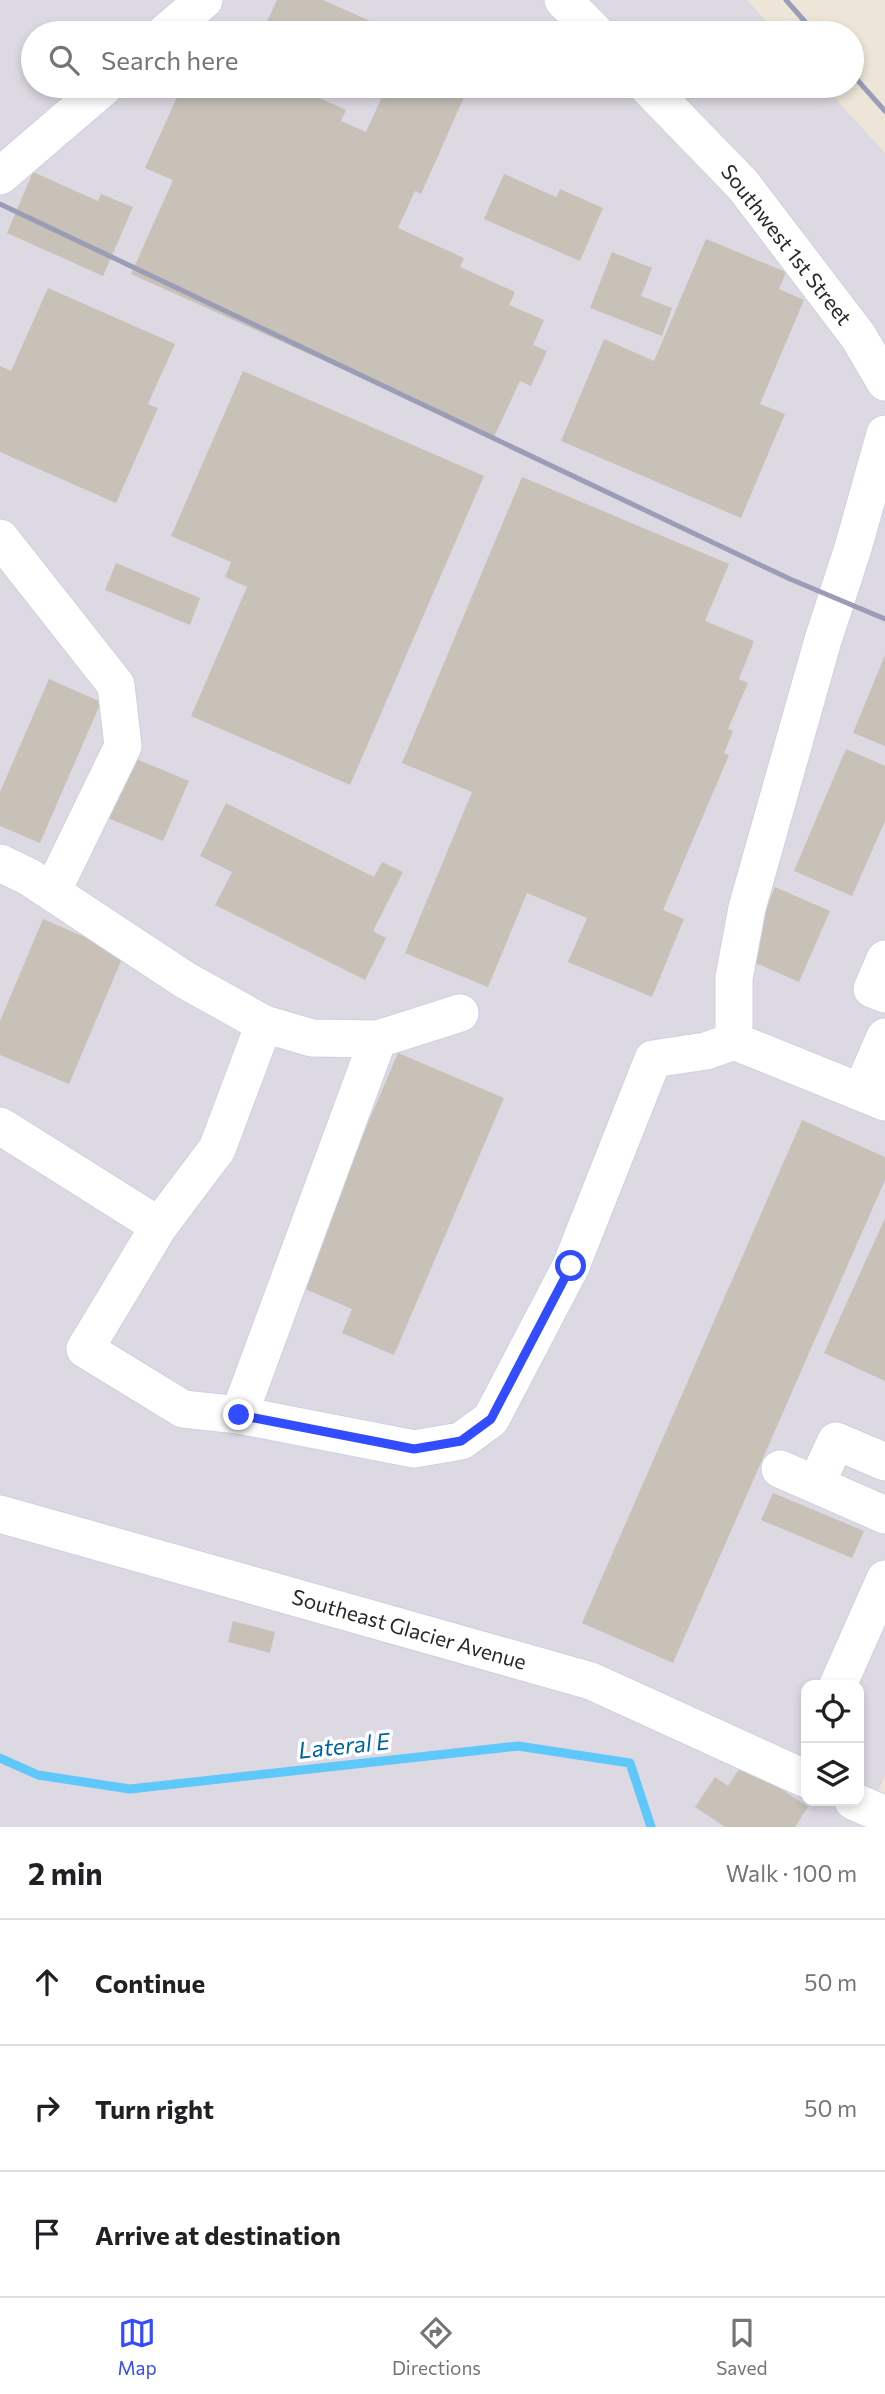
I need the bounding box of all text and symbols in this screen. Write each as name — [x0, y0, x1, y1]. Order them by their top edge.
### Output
search box — [21, 21, 864, 98]
icon: search — [45, 41, 83, 79]
text: Search here — [101, 44, 239, 75]
street label: Southwest 1st Street — [717, 159, 858, 329]
route start — [555, 1250, 586, 1281]
route end — [223, 1399, 254, 1430]
street label: Southeast Glacier Avenue — [289, 1583, 529, 1674]
map controls — [801, 1680, 864, 1806]
button: locate — [801, 1680, 864, 1743]
water label: Lateral E — [297, 1726, 392, 1764]
button: layers — [801, 1743, 864, 1806]
text: 2 min — [28, 1854, 103, 1891]
text: Walk · 100 m — [726, 1859, 857, 1887]
icon: ahead — [28, 1963, 66, 2001]
text: Continue — [95, 1967, 205, 1998]
text: 50 m — [804, 1968, 857, 1996]
icon: right — [28, 2089, 66, 2127]
text: Turn right — [95, 2093, 214, 2124]
text: 50 m — [804, 2094, 857, 2122]
icon: arrive — [28, 2215, 66, 2253]
text: Arrive at destination — [95, 2219, 341, 2250]
tab: Map — [118, 2314, 157, 2379]
tab: Directions — [392, 2314, 481, 2379]
tab: Saved — [716, 2314, 767, 2379]

